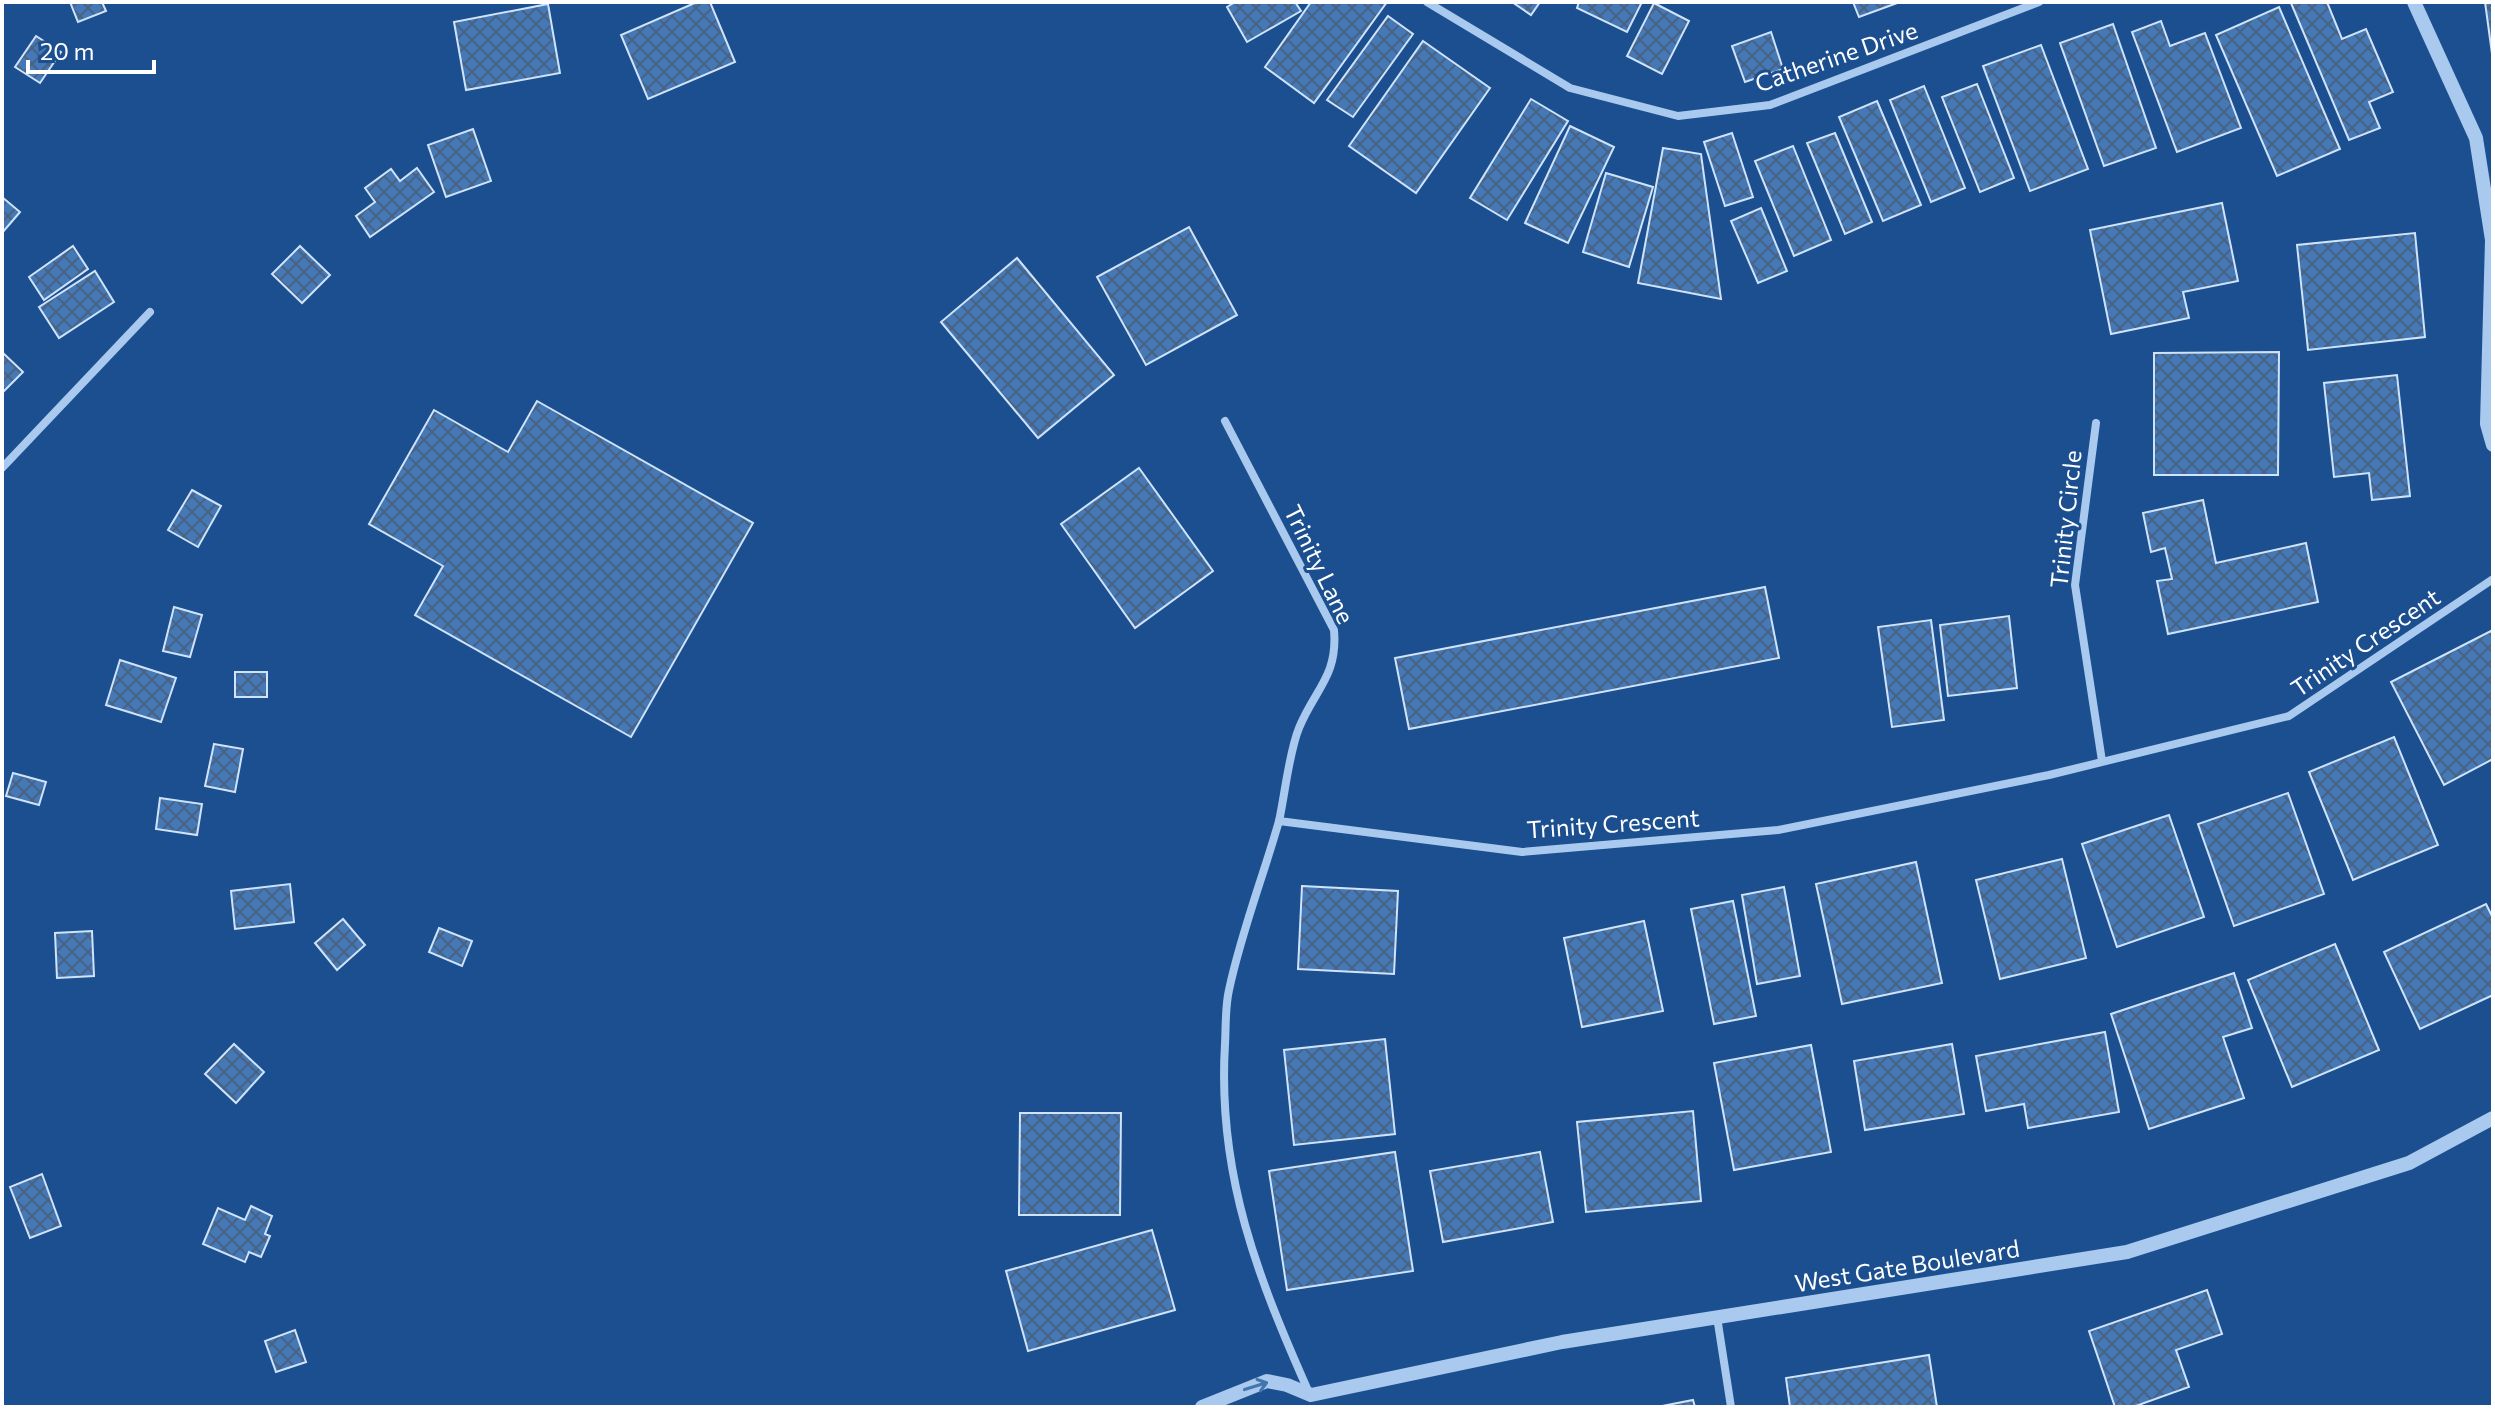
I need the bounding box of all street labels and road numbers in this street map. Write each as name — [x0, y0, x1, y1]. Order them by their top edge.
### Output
street label: Catherine Drive — [1751, 15, 1921, 97]
street label: Trinity Circle — [2043, 449, 2087, 589]
street label: Trinity Lane — [1279, 500, 1361, 628]
street label: Trinity Crescent — [2285, 581, 2445, 702]
street label: Trinity Crescent — [1526, 802, 1701, 844]
street label: West Gate Boulevard — [1793, 1233, 2021, 1297]

